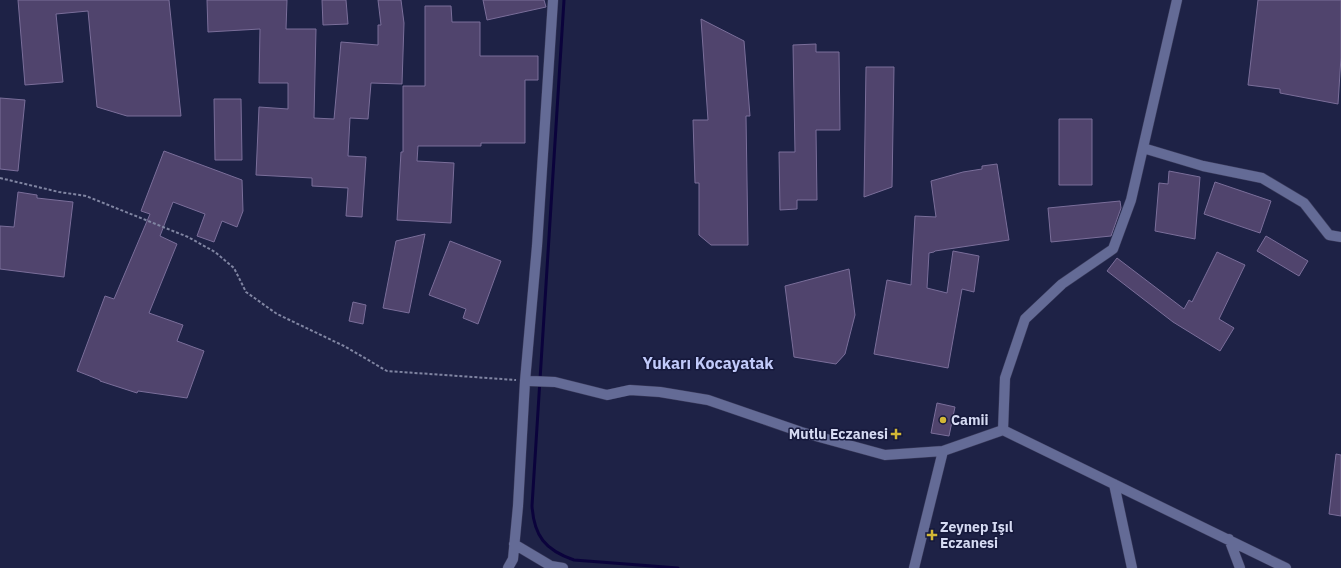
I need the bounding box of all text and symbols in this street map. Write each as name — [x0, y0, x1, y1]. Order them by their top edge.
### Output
district label: Yukarı Kocayatak — [642, 353, 774, 373]
place label: Camii — [951, 411, 989, 429]
marker: Camii — [938, 415, 948, 425]
place label: Mutlu Eczanesi — [789, 425, 888, 443]
marker: Mutlu Eczanesi — [891, 429, 901, 439]
place label: Zeynep Işıl Eczanesi — [940, 518, 1013, 552]
marker: Zeynep Işıl Eczanesi — [927, 530, 937, 540]

